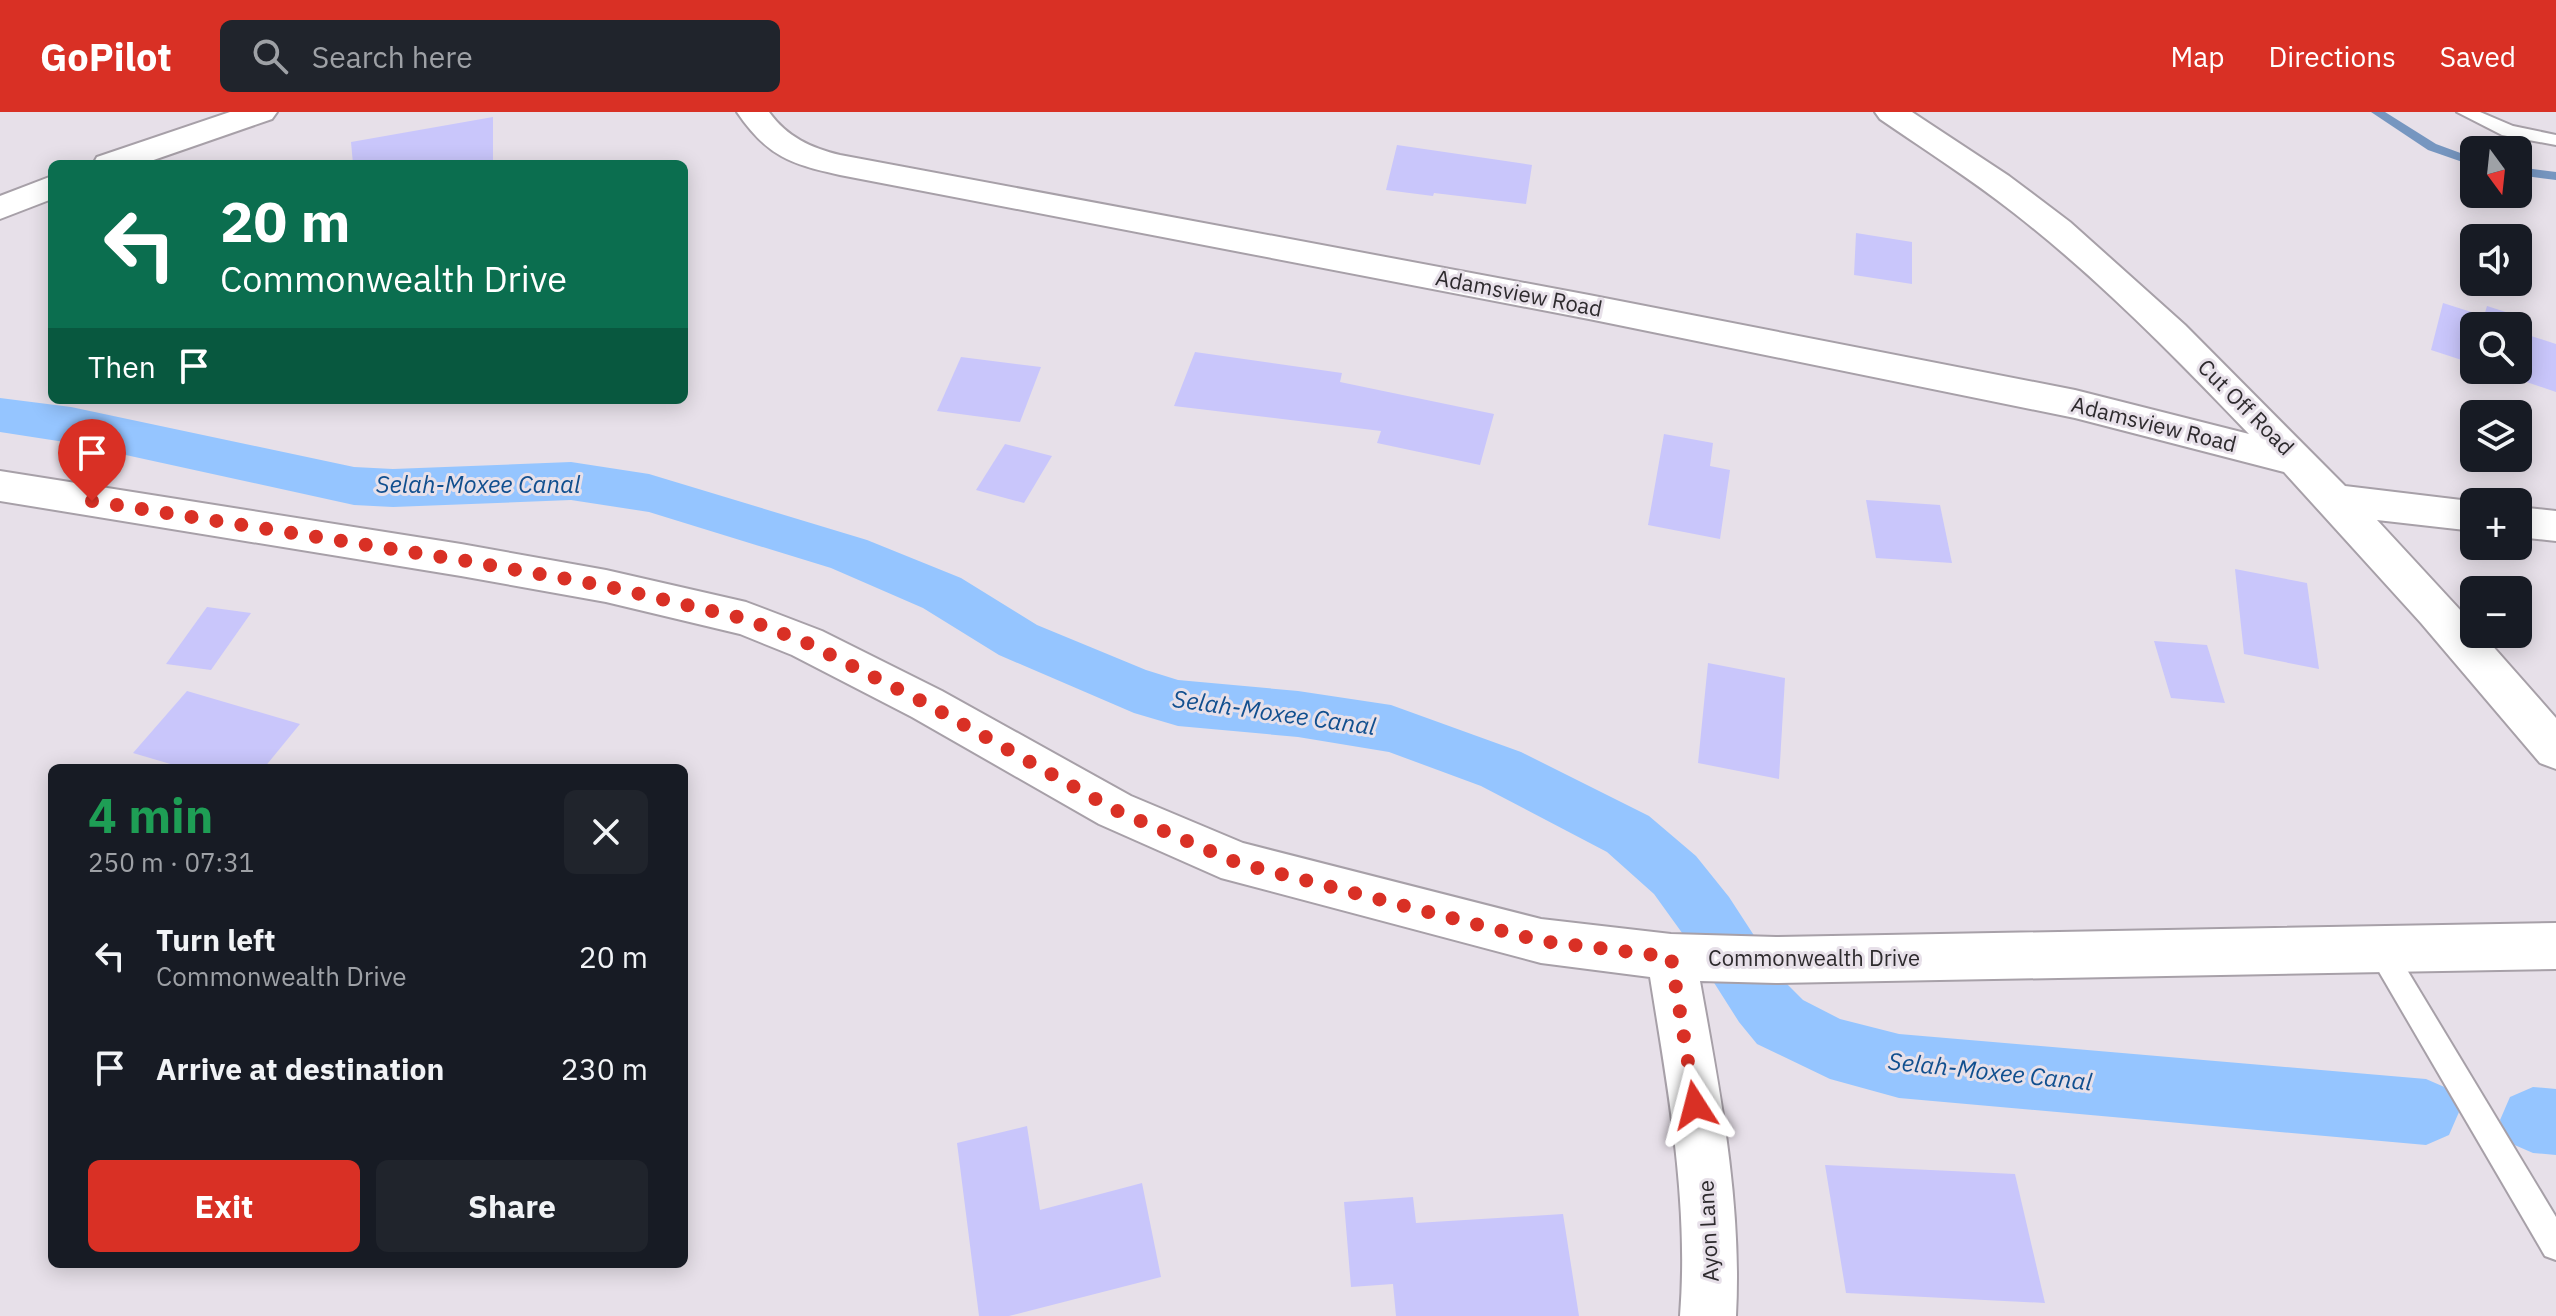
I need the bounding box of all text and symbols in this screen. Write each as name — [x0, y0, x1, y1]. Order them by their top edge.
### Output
search box — [220, 20, 780, 92]
text: GoPilot — [40, 32, 172, 81]
icon: search — [248, 34, 292, 78]
text: Search here — [312, 37, 473, 76]
text: Map — [2170, 38, 2224, 75]
text: Directions — [2268, 38, 2396, 75]
text: Saved — [2440, 38, 2516, 75]
north arrow — [2460, 136, 2532, 208]
map controls — [2460, 136, 2532, 648]
text: 20 m — [220, 185, 350, 257]
icon: left — [88, 192, 192, 296]
button: sound — [2460, 224, 2532, 296]
text: Commonwealth Drive — [220, 255, 567, 302]
street label: Adamsview Road — [1433, 262, 1605, 323]
button: search — [2460, 312, 2532, 384]
icon: arrive — [172, 344, 216, 388]
text: Then — [88, 347, 156, 386]
street label: Cut Off Road — [2192, 352, 2301, 461]
street label: Adamsview Road — [2069, 389, 2240, 458]
button: layers — [2460, 400, 2532, 472]
pin — [58, 419, 126, 501]
icon: arrive — [70, 431, 114, 475]
water label: Selah-Moxee Canal — [376, 468, 581, 500]
button: + — [2460, 488, 2532, 560]
button: − — [2460, 576, 2532, 648]
water label: Selah-Moxee Canal — [1171, 682, 1378, 742]
text: 4 min — [88, 784, 213, 846]
button: close — [564, 790, 648, 874]
text: 250 m · 07:31 — [88, 845, 254, 879]
text: Turn left — [156, 920, 275, 959]
icon: left — [88, 934, 132, 978]
text: 20 m — [579, 937, 648, 976]
street label: Commonwealth Drive — [1708, 943, 1920, 972]
text: Commonwealth Drive — [156, 959, 407, 993]
water label: Selah-Moxee Canal — [1887, 1044, 2094, 1098]
icon: arrive — [88, 1046, 132, 1090]
text: Arrive at destination — [156, 1049, 444, 1088]
text: 230 m — [561, 1049, 648, 1088]
position arrow — [1653, 1063, 1737, 1147]
button: Exit — [88, 1160, 360, 1252]
button: Share — [376, 1160, 648, 1252]
street label: Ayon Lane — [1690, 1179, 1725, 1283]

